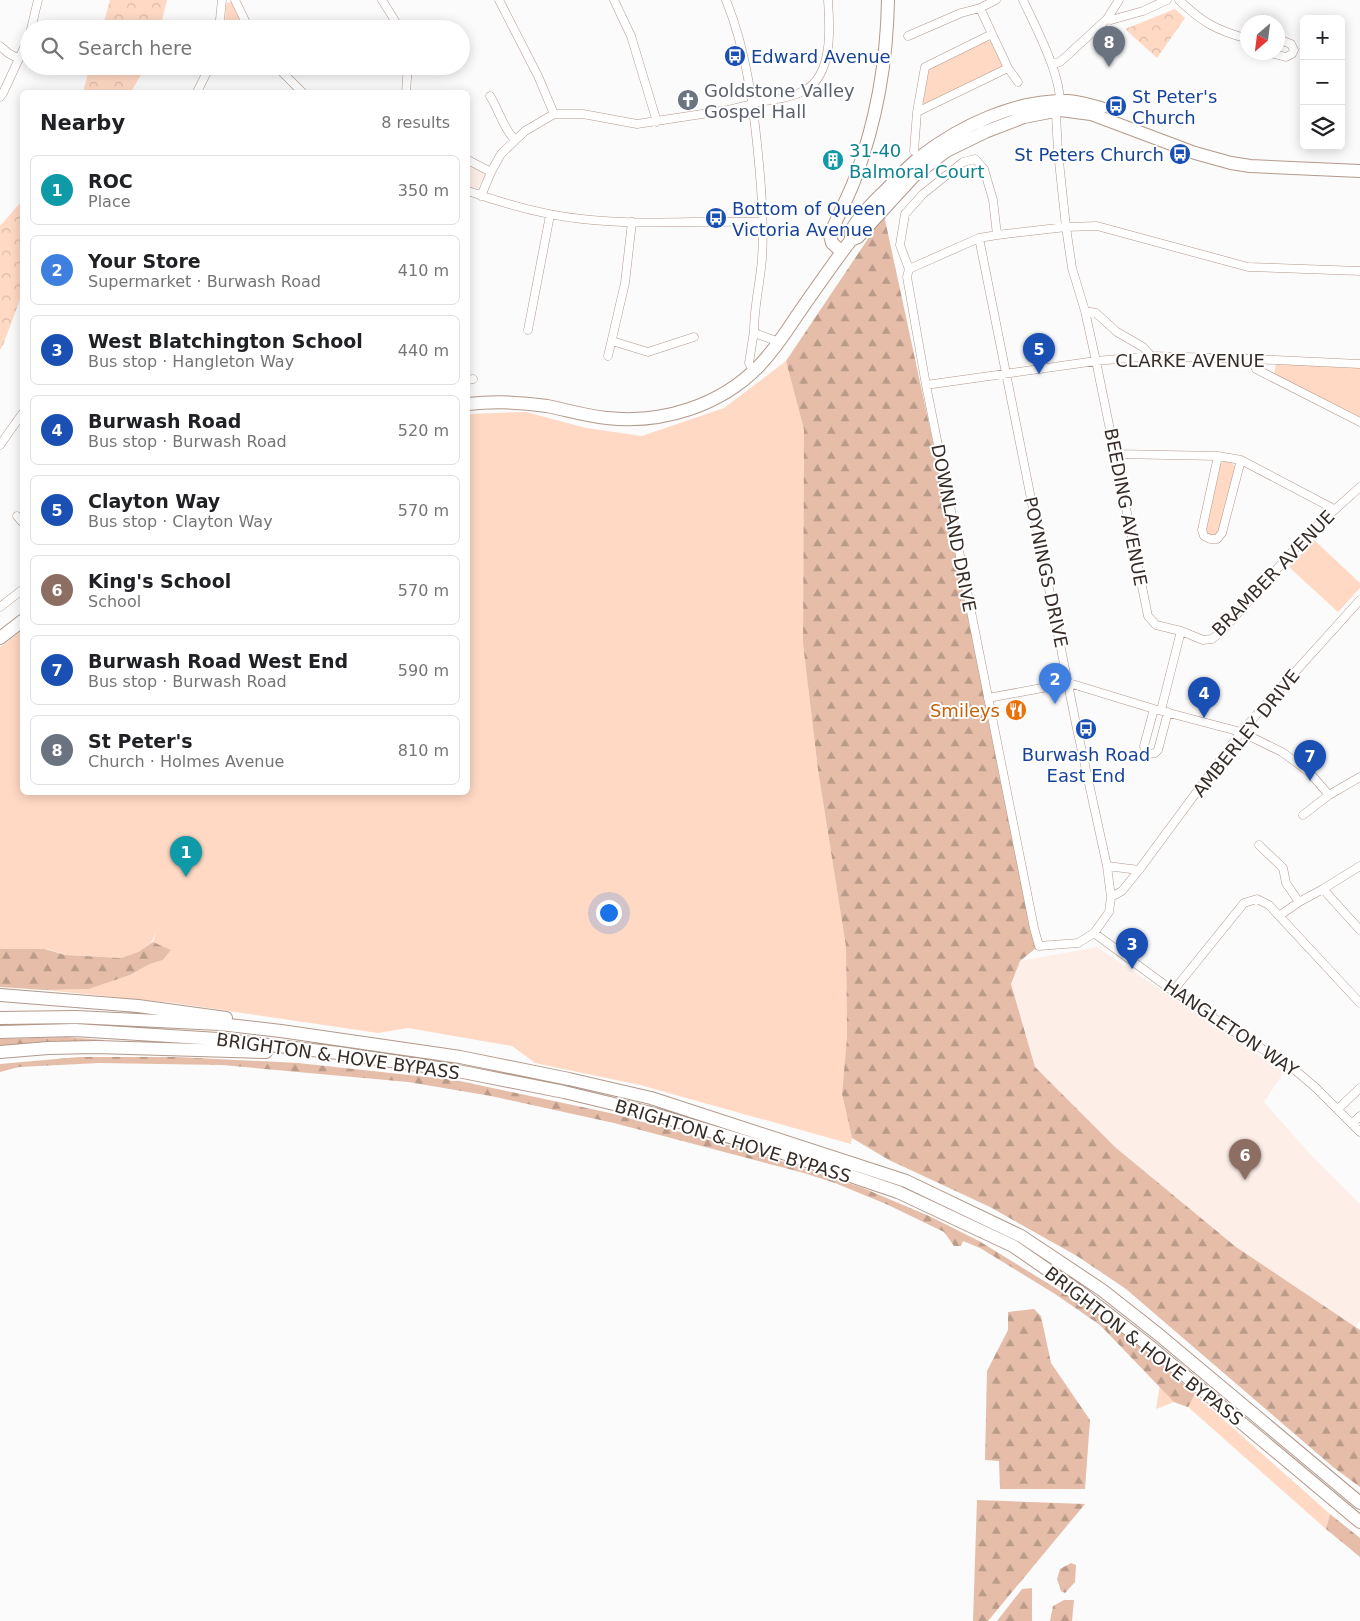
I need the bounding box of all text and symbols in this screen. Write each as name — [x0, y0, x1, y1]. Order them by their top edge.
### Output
north arrow — [1240, 15, 1285, 60]
map controls — [1300, 15, 1345, 150]
button: + — [1300, 15, 1345, 60]
search box — [20, 20, 470, 75]
pin: 8 — [1093, 26, 1125, 67]
icon: search — [38, 34, 66, 62]
text: Search here — [78, 37, 192, 59]
bus stop icon: Edward Avenue — [723, 44, 747, 68]
place label: Edward Avenue — [751, 46, 891, 67]
button: − — [1300, 60, 1345, 105]
place label: Goldstone Valley Gospel Hall — [704, 80, 855, 122]
place label: St Peter's Church — [1132, 86, 1217, 128]
church icon: Goldstone Valley Gospel Hall — [676, 88, 700, 112]
bus stop icon: St Peter's Church — [1104, 94, 1128, 118]
button: layers — [1300, 105, 1345, 150]
text: Nearby — [40, 111, 125, 135]
text: 8 results — [381, 113, 450, 132]
place label: 31-40 Balmoral Court — [849, 140, 985, 182]
bus stop icon: St Peters Church — [1168, 142, 1192, 166]
place label: St Peters Church — [1014, 144, 1164, 165]
building icon: 31-40 Balmoral Court — [821, 148, 845, 172]
text: ROC — [88, 170, 133, 192]
text: 1 — [51, 181, 63, 200]
text: 350 m — [398, 181, 449, 200]
text: Place — [88, 192, 131, 211]
place label: Bottom of Queen Victoria Avenue — [732, 198, 886, 240]
bus stop icon: Bottom of Queen Victoria Avenue — [704, 206, 728, 230]
text: Your Store — [88, 250, 201, 272]
text: 2 — [51, 261, 63, 280]
text: 410 m — [398, 261, 449, 280]
text: Supermarket · Burwash Road — [88, 272, 321, 291]
text: West Blatchington School — [88, 330, 363, 352]
pin: 5 — [1023, 333, 1055, 374]
text: 3 — [51, 341, 63, 360]
text: 440 m — [398, 341, 449, 360]
street label: CLARKE AVENUE — [1115, 350, 1265, 371]
text: Bus stop · Hangleton Way — [88, 352, 294, 371]
text: Burwash Road — [88, 410, 241, 432]
text: 4 — [51, 421, 63, 440]
text: 520 m — [398, 421, 449, 440]
street label: BEEDING AVENUE — [1100, 426, 1152, 588]
text: Bus stop · Burwash Road — [88, 432, 287, 451]
street label: DOWNLAND DRIVE — [927, 442, 981, 614]
text: Clayton Way — [88, 490, 220, 512]
street label: POYNINGS DRIVE — [1020, 495, 1072, 649]
text: 5 — [51, 501, 63, 520]
text: 570 m — [398, 501, 449, 520]
street label: BRAMBER AVENUE — [1208, 506, 1338, 640]
text: Bus stop · Clayton Way — [88, 512, 273, 531]
text: King's School — [88, 570, 231, 592]
text: 6 — [51, 581, 63, 600]
text: 570 m — [398, 581, 449, 600]
text: School — [88, 592, 141, 611]
text: Burwash Road West End — [88, 650, 348, 672]
text: 7 — [51, 661, 63, 680]
text: 590 m — [398, 661, 449, 680]
pin: 2 — [1039, 663, 1071, 704]
street label: AMBERLEY DRIVE — [1188, 665, 1304, 801]
text: Bus stop · Burwash Road — [88, 672, 287, 691]
pin: 4 — [1188, 677, 1220, 718]
restaurant icon: Smileys — [1004, 698, 1028, 722]
place label: Smileys — [930, 700, 1000, 721]
bus stop icon: Burwash Road East End — [1074, 717, 1098, 741]
text: St Peter's — [88, 730, 193, 752]
pin: 7 — [1294, 740, 1326, 781]
text: 8 — [51, 741, 63, 760]
text: 810 m — [398, 741, 449, 760]
place label: Burwash Road East End — [1022, 744, 1150, 786]
text: Church · Holmes Avenue — [88, 752, 284, 771]
pin: 1 — [170, 836, 202, 877]
your location — [596, 900, 622, 926]
pin: 3 — [1116, 928, 1148, 969]
street label: HANGLETON WAY — [1160, 975, 1303, 1081]
street label: BRIGHTON & HOVE BYPASS — [215, 1028, 461, 1084]
street label: BRIGHTON & HOVE BYPASS — [612, 1095, 854, 1187]
pin: 6 — [1229, 1139, 1261, 1180]
street label: BRIGHTON & HOVE BYPASS — [1041, 1262, 1247, 1430]

